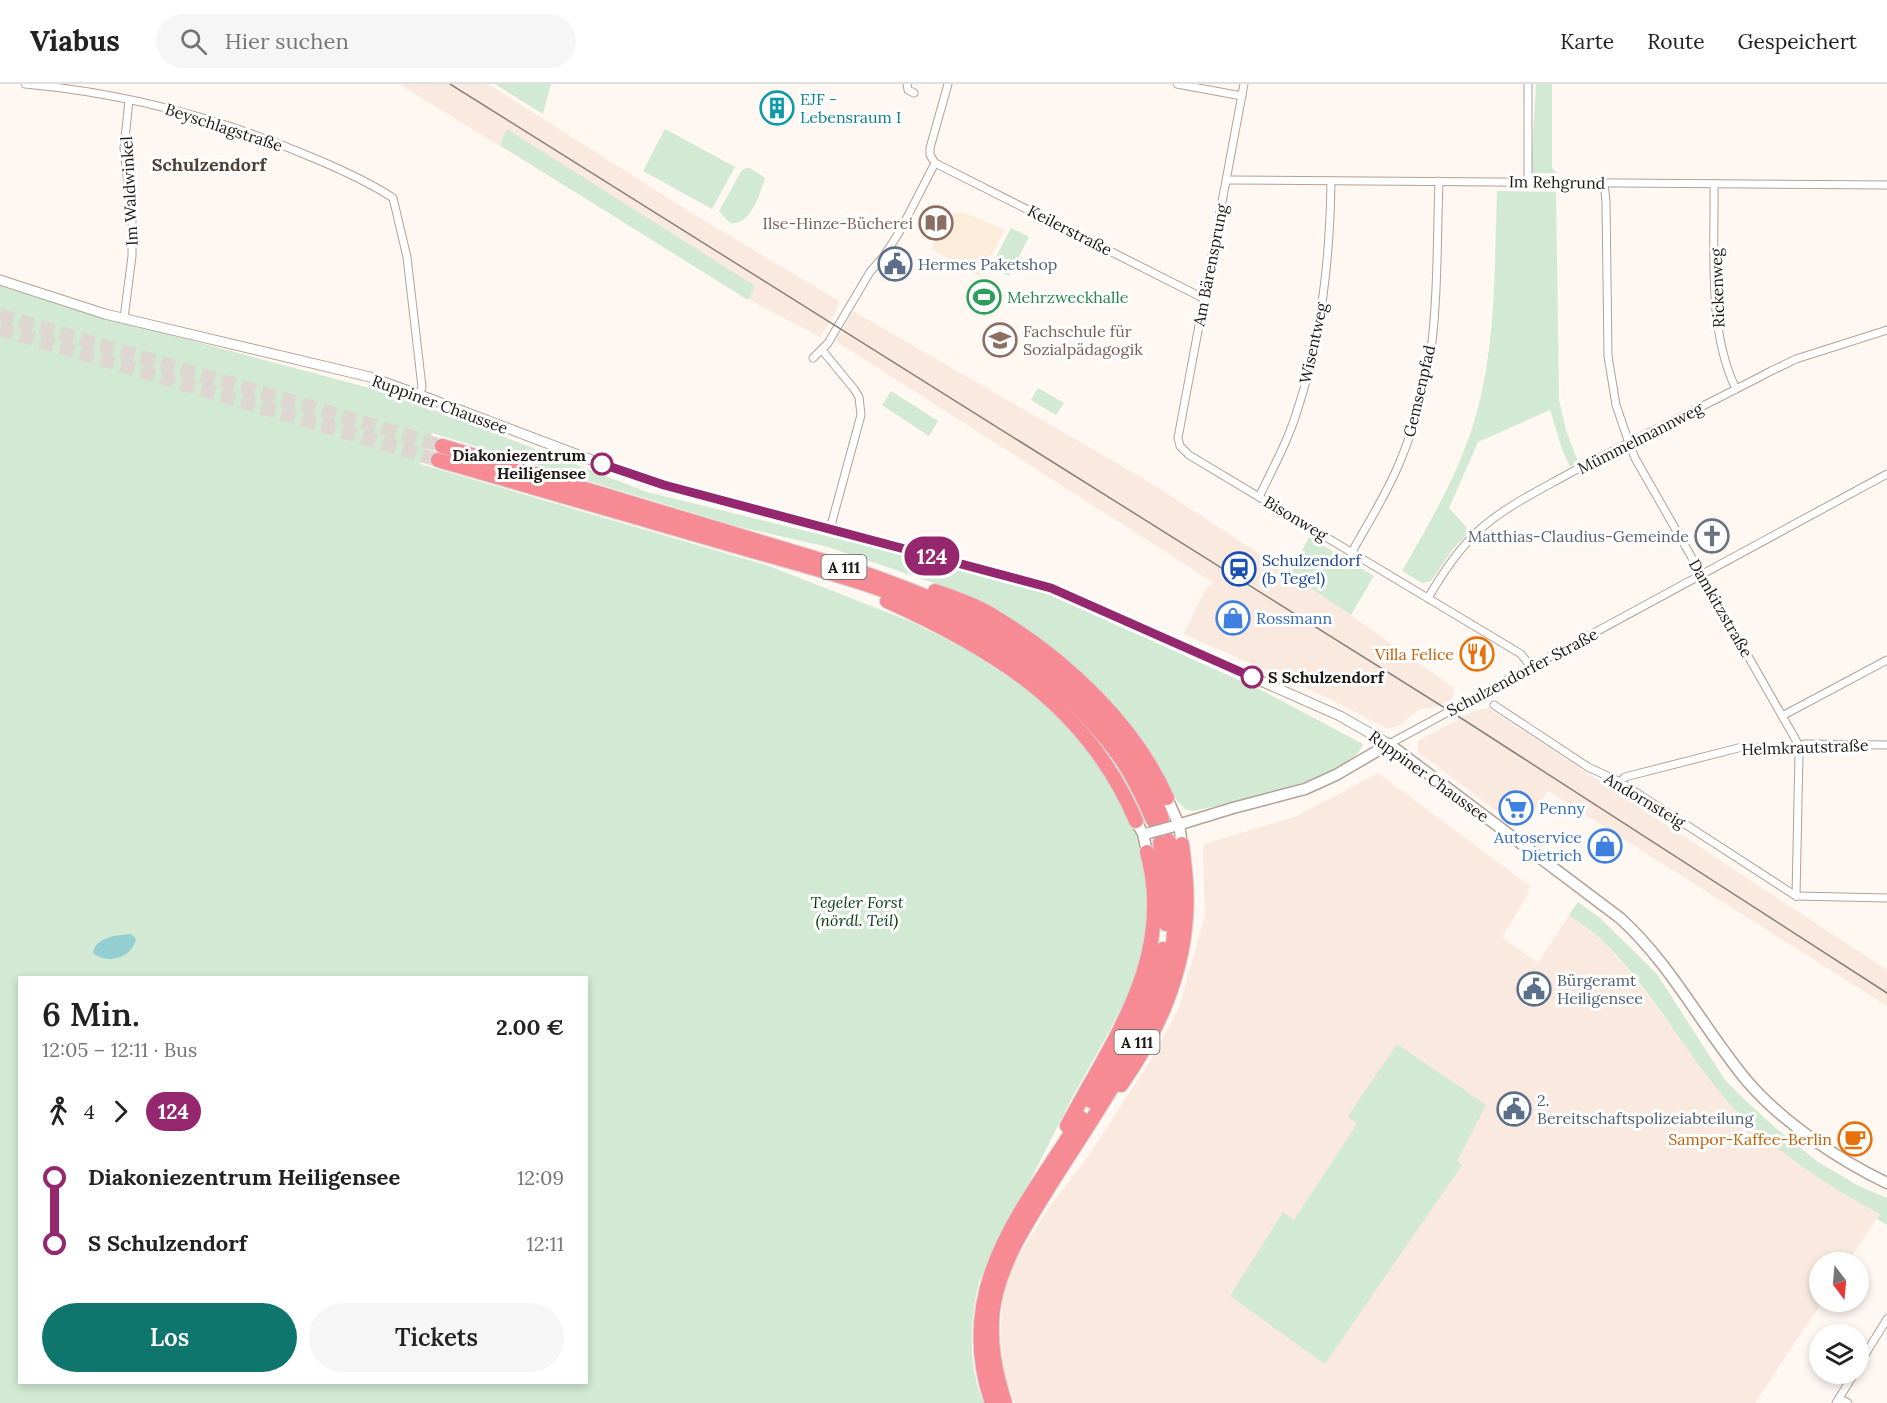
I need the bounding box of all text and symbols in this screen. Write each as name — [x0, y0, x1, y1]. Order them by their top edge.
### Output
search box — [156, 14, 576, 68]
text: Viabus — [30, 23, 120, 59]
icon: search — [177, 25, 210, 58]
text: Hier suchen — [225, 27, 349, 55]
text: Karte — [1560, 28, 1614, 55]
text: Route — [1647, 28, 1705, 55]
text: Gespeichert — [1738, 28, 1857, 55]
place label: EJF - Lebensraum I — [800, 89, 901, 127]
building icon: EJF - Lebensraum I — [759, 90, 795, 126]
street label: Beyschlagstraße — [163, 99, 286, 155]
street label: Im Waldwinkel — [116, 136, 142, 246]
district label: Schulzendorf — [152, 153, 268, 176]
street label: Im Rehgrund — [1509, 171, 1606, 193]
street label: Keilerstraße — [1024, 200, 1116, 260]
street label: Am Bärensprung — [1188, 201, 1232, 329]
library icon: Ilse-Hinze-Bücherei — [918, 205, 954, 241]
place label: Ilse-Hinze-Bücherei — [763, 213, 913, 233]
public building icon: Hermes Paketshop — [877, 246, 913, 282]
street label: Rickenweg — [1706, 247, 1728, 328]
place label: Hermes Paketshop — [918, 254, 1057, 274]
sports icon: Mehrzweckhalle — [966, 279, 1002, 315]
place label: Mehrzweckhalle — [1007, 287, 1129, 307]
street label: Wisentweg — [1295, 299, 1332, 385]
place label: Fachschule für Sozialpädagogik — [1023, 321, 1143, 359]
school or university icon: Fachschule für Sozialpädagogik — [982, 322, 1018, 358]
street label: Gemsenpfad — [1399, 343, 1439, 439]
street label: Ruppiner Chaussee — [369, 370, 511, 438]
street label: Mümmelmannweg — [1574, 397, 1707, 478]
place label: Diakoniezentrum Heiligensee — [452, 445, 586, 483]
marker: Diakoniezentrum Heiligensee — [591, 453, 613, 475]
street label: Bisonweg — [1261, 491, 1332, 545]
church icon: Matthias-Claudius-Gemeinde — [1694, 518, 1730, 554]
place label: Matthias-Claudius-Gemeinde — [1468, 526, 1689, 546]
line badge: 124 — [898, 536, 966, 576]
text: 124 — [916, 543, 948, 570]
place label: Schulzendorf (b Tegel) — [1262, 550, 1362, 589]
station icon: Schulzendorf (b Tegel) — [1221, 551, 1257, 587]
road number: A 111 — [822, 555, 866, 579]
street label: Damkitzstraße — [1685, 555, 1757, 661]
shop icon: Rossmann — [1215, 600, 1251, 636]
place label: Rossmann — [1256, 608, 1332, 628]
street label: Schulzendorfer Straße — [1443, 623, 1601, 720]
restaurant icon: Villa Felice — [1459, 636, 1495, 672]
place label: Villa Felice — [1374, 644, 1454, 664]
marker: S Schulzendorf — [1241, 666, 1263, 688]
place label: S Schulzendorf — [1268, 667, 1385, 687]
street label: Ruppiner Chaussee — [1365, 726, 1493, 826]
street label: Helmkrautstraße — [1741, 735, 1869, 759]
street label: Andornsteig — [1600, 767, 1690, 833]
supermarket icon: Penny — [1498, 790, 1534, 826]
place label: Penny — [1539, 798, 1586, 818]
place label: Autoservice Dietrich — [1493, 827, 1582, 865]
shop icon: Autoservice Dietrich — [1587, 828, 1623, 864]
park label: Tegeler Forst (nördl. Teil) — [811, 892, 904, 931]
place label: Bürgeramt Heiligensee — [1557, 970, 1643, 1008]
public building icon: Bürgeramt Heiligensee — [1516, 971, 1552, 1007]
text: 6 Min. — [42, 993, 140, 1035]
text: 2.00 € — [496, 1013, 564, 1041]
road number: A 111 — [1114, 1030, 1160, 1054]
text: 12:05 – 12:11 · Bus — [42, 1037, 197, 1062]
place label: 2. Bereitschaftspolizeiabteilung — [1537, 1090, 1755, 1128]
public building icon: 2. Bereitschaftspolizeiabteilung — [1496, 1091, 1532, 1127]
icon: walk — [42, 1095, 75, 1128]
icon: forward — [104, 1095, 137, 1128]
text: 124 — [158, 1098, 189, 1125]
text: 4 — [84, 1099, 95, 1124]
cafe icon: Sampor-Kaffee-Berlin — [1837, 1121, 1873, 1157]
place label: Sampor-Kaffee-Berlin — [1668, 1129, 1832, 1149]
text: Diakoniezentrum Heiligensee — [88, 1163, 400, 1191]
text: 12:09 — [517, 1165, 564, 1190]
text: S Schulzendorf — [88, 1229, 247, 1257]
text: 12:11 — [526, 1231, 564, 1256]
north arrow — [1809, 1252, 1869, 1312]
map controls — [1809, 1252, 1869, 1384]
button: Los — [42, 1303, 297, 1372]
button: Tickets — [309, 1303, 564, 1372]
button: layers — [1809, 1324, 1869, 1384]

